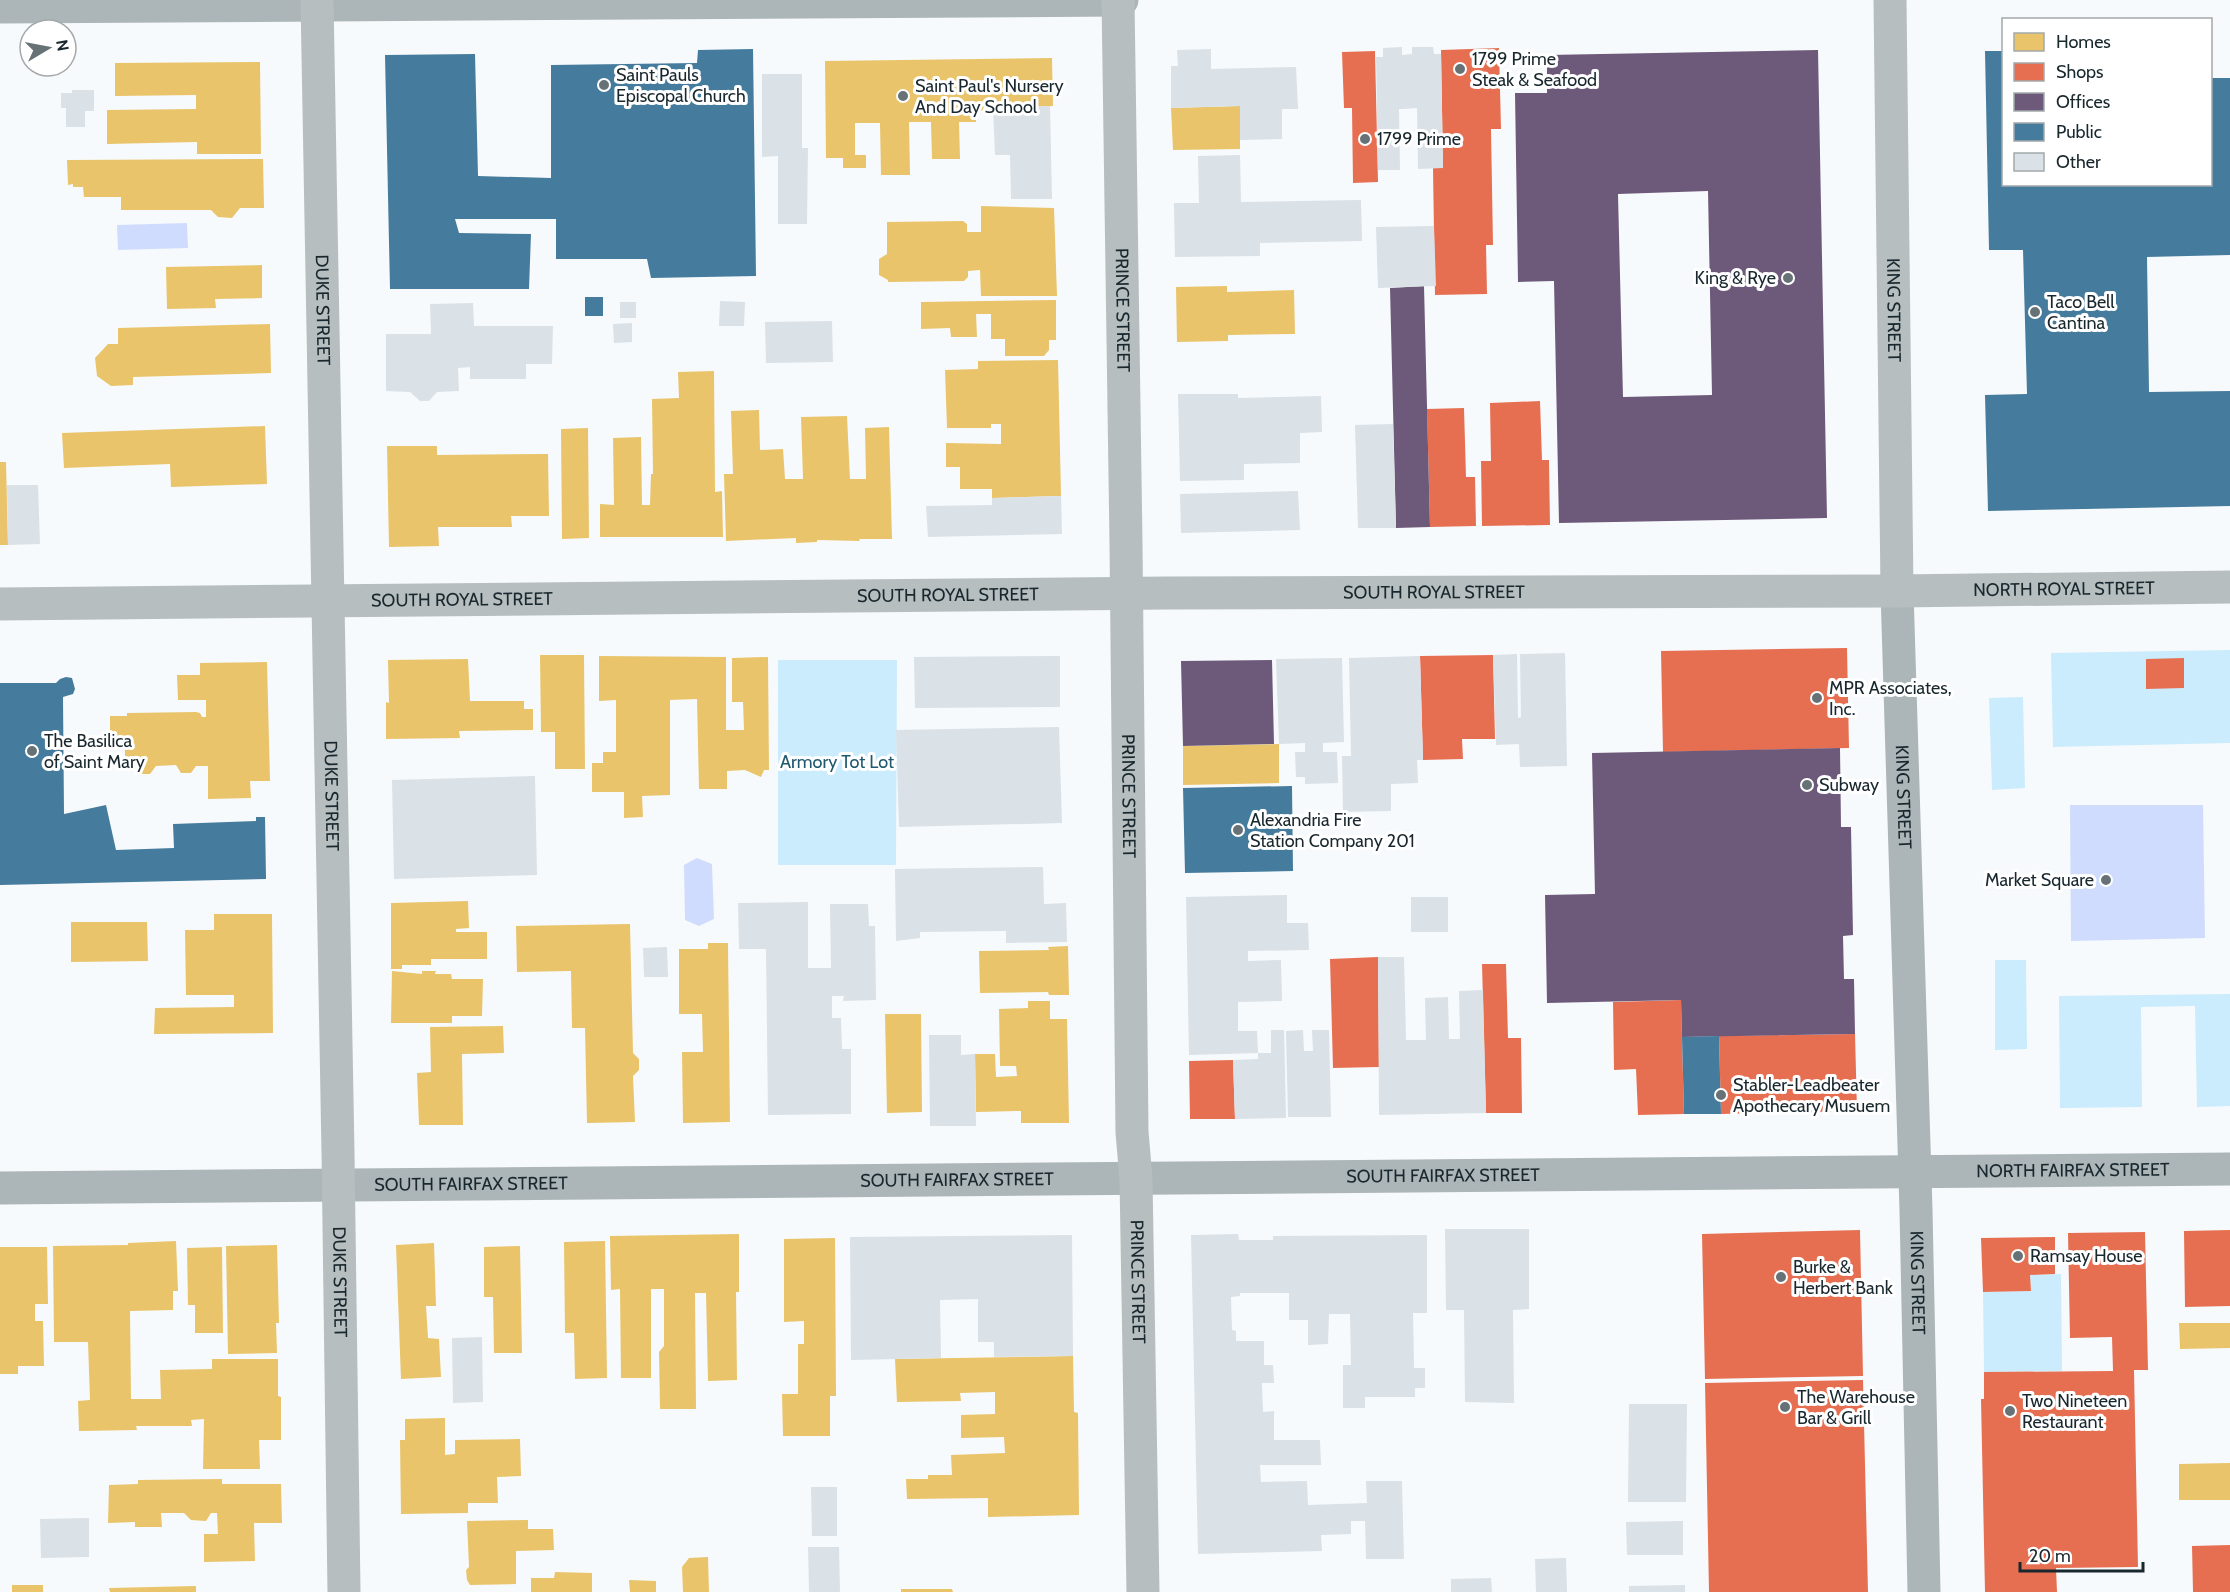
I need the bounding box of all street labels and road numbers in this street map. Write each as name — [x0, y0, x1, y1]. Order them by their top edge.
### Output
street label: PRINCE STREET — [1111, 248, 1134, 373]
street label: DUKE STREET — [311, 254, 335, 366]
street label: KING STREET — [1882, 258, 1905, 363]
street label: NORTH ROYAL STREET — [1973, 577, 2155, 601]
street label: SOUTH ROYAL STREET — [1343, 581, 1525, 604]
street label: SOUTH ROYAL STREET — [857, 583, 1039, 607]
street label: SOUTH ROYAL STREET — [371, 588, 553, 612]
street label: PRINCE STREET — [1117, 734, 1140, 858]
street label: DUKE STREET — [319, 740, 344, 852]
street label: KING STREET — [1891, 744, 1916, 850]
street label: NORTH FAIRFAX STREET — [1976, 1159, 2170, 1182]
street label: SOUTH FAIRFAX STREET — [1346, 1164, 1540, 1188]
street label: SOUTH FAIRFAX STREET — [860, 1168, 1054, 1192]
street label: SOUTH FAIRFAX STREET — [374, 1172, 568, 1196]
street label: PRINCE STREET — [1126, 1219, 1150, 1344]
street label: DUKE STREET — [328, 1226, 352, 1338]
street label: KING STREET — [1905, 1230, 1930, 1335]

